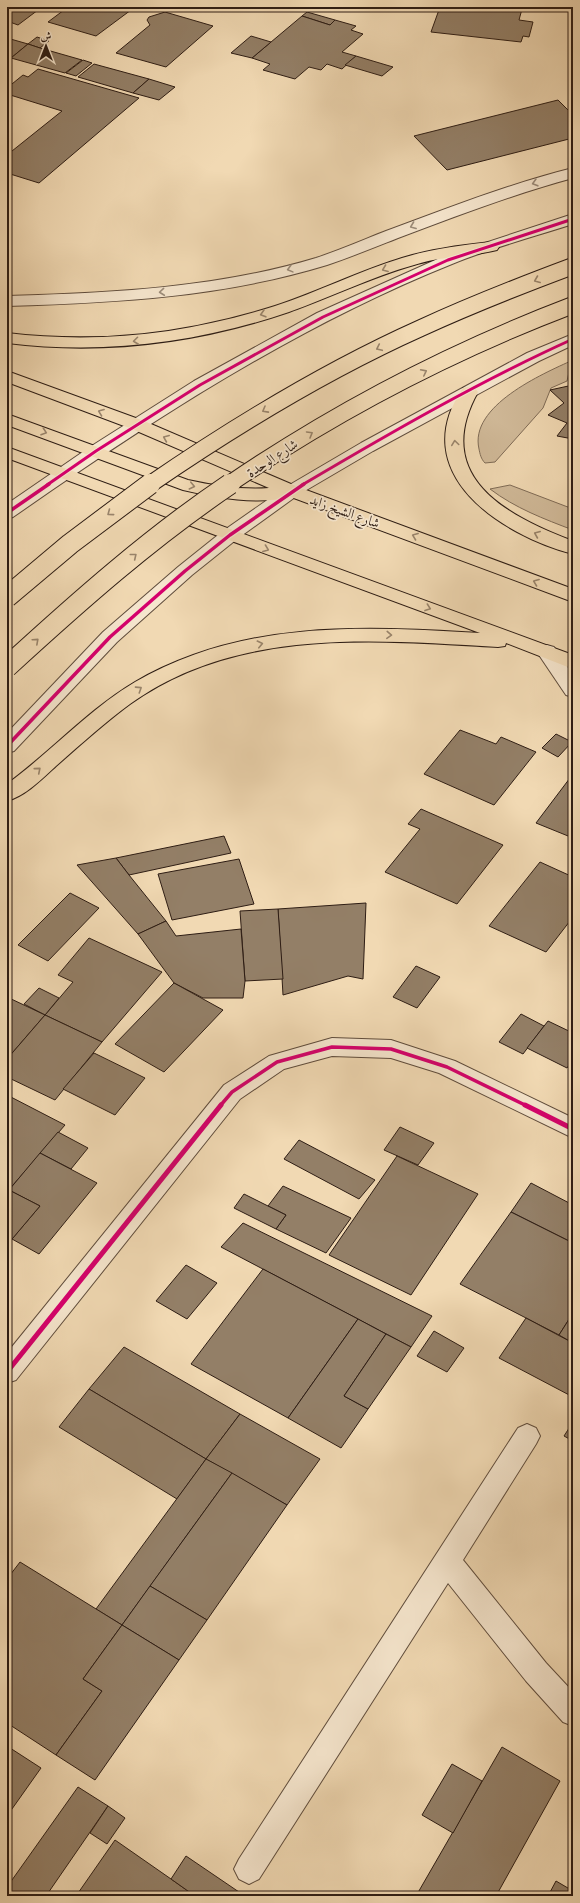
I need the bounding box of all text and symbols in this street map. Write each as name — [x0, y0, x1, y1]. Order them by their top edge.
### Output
north arrow — [26, 26, 66, 66]
text: ش — [41, 29, 52, 43]
one-way arrow — [532, 178, 539, 187]
one-way arrow — [409, 222, 416, 230]
one-way arrow — [287, 264, 294, 273]
one-way arrow — [382, 264, 389, 272]
one-way arrow — [533, 275, 540, 283]
one-way arrow — [159, 287, 166, 296]
one-way arrow — [260, 309, 267, 318]
one-way arrow — [133, 336, 139, 345]
one-way arrow — [376, 343, 383, 351]
one-way arrow — [419, 369, 427, 377]
one-way arrow — [261, 405, 269, 412]
one-way arrow — [98, 408, 105, 416]
one-way arrow — [40, 427, 47, 435]
one-way arrow — [306, 432, 313, 439]
one-way arrow — [163, 434, 170, 442]
street label: شارع الوحدة — [243, 435, 303, 484]
one-way arrow — [451, 440, 460, 446]
one-way arrow — [188, 481, 195, 490]
street label: شارع الشيخ زايد — [306, 490, 383, 536]
one-way arrow — [108, 509, 115, 516]
one-way arrow — [533, 531, 540, 539]
one-way arrow — [411, 533, 418, 541]
one-way arrow — [263, 544, 270, 552]
one-way arrow — [130, 554, 137, 561]
one-way arrow — [533, 578, 540, 587]
one-way arrow — [424, 603, 431, 611]
one-way arrow — [386, 631, 392, 639]
one-way arrow — [31, 638, 39, 646]
one-way arrow — [257, 640, 263, 648]
one-way arrow — [135, 686, 142, 694]
one-way arrow — [33, 768, 40, 775]

